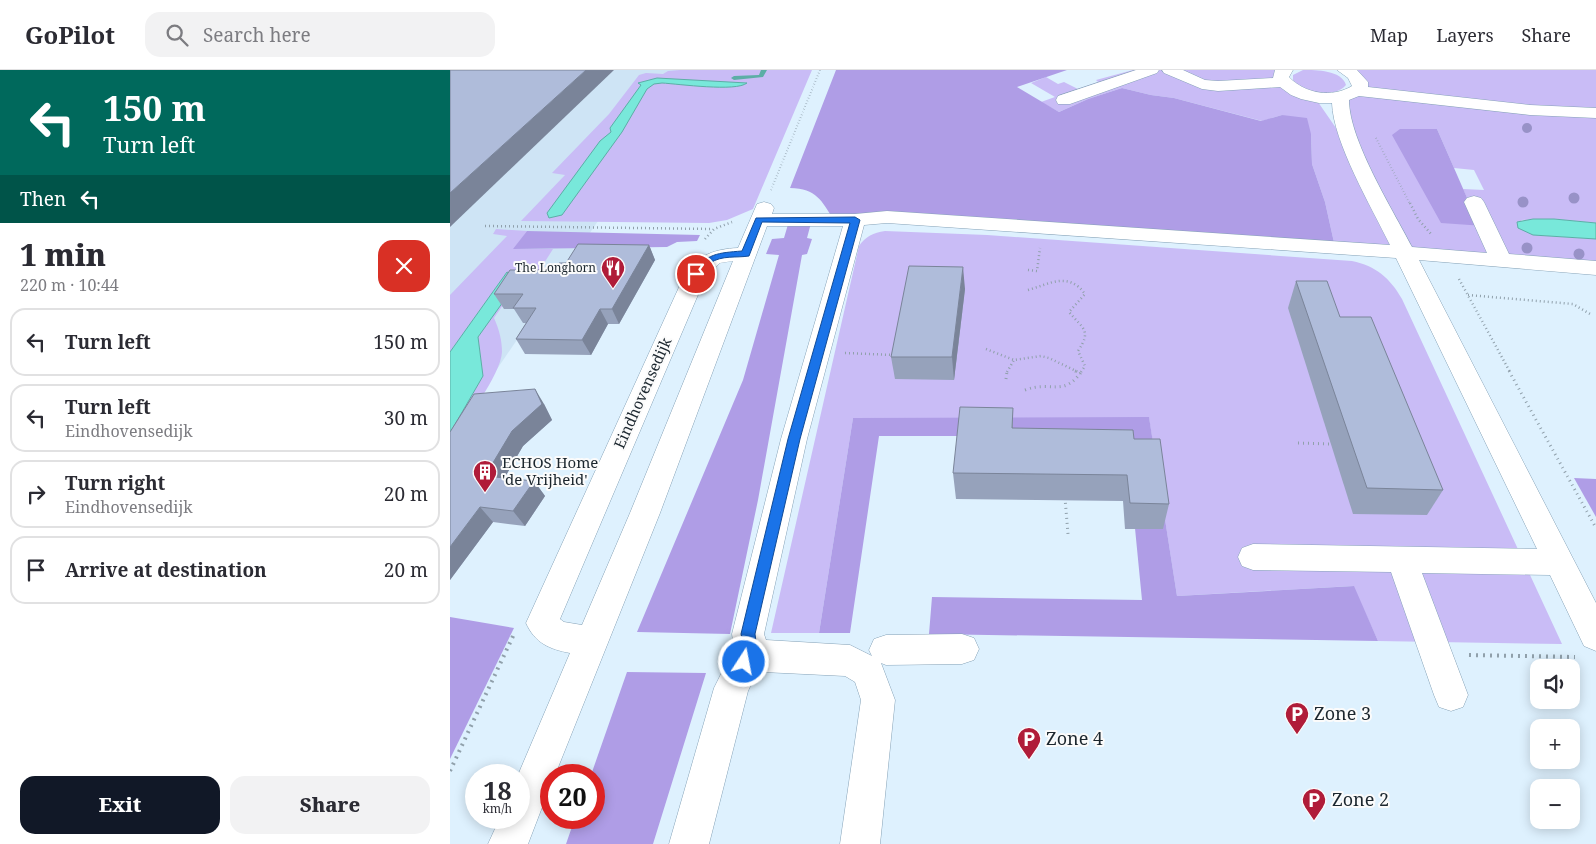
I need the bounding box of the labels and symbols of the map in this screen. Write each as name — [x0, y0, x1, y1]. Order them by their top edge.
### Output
pin — [675, 253, 717, 295]
restaurant icon: The Longhorn — [600, 255, 626, 289]
place label: The Longhorn — [515, 259, 596, 276]
street label: Eindhovensedijk — [609, 334, 676, 451]
place label: ECHOS Home 'de Vrijheid' — [502, 452, 598, 489]
building icon: ECHOS Home 'de Vrijheid' — [472, 459, 498, 493]
position arrow — [717, 635, 769, 687]
parking icon: Zone 3 — [1284, 701, 1310, 735]
place label: Zone 3 — [1314, 701, 1371, 725]
parking icon: Zone 4 — [1016, 726, 1042, 760]
place label: Zone 4 — [1046, 726, 1103, 750]
speed limit sign: 20 — [540, 764, 605, 829]
parking icon: Zone 2 — [1301, 787, 1327, 821]
place label: Zone 2 — [1332, 787, 1389, 811]

